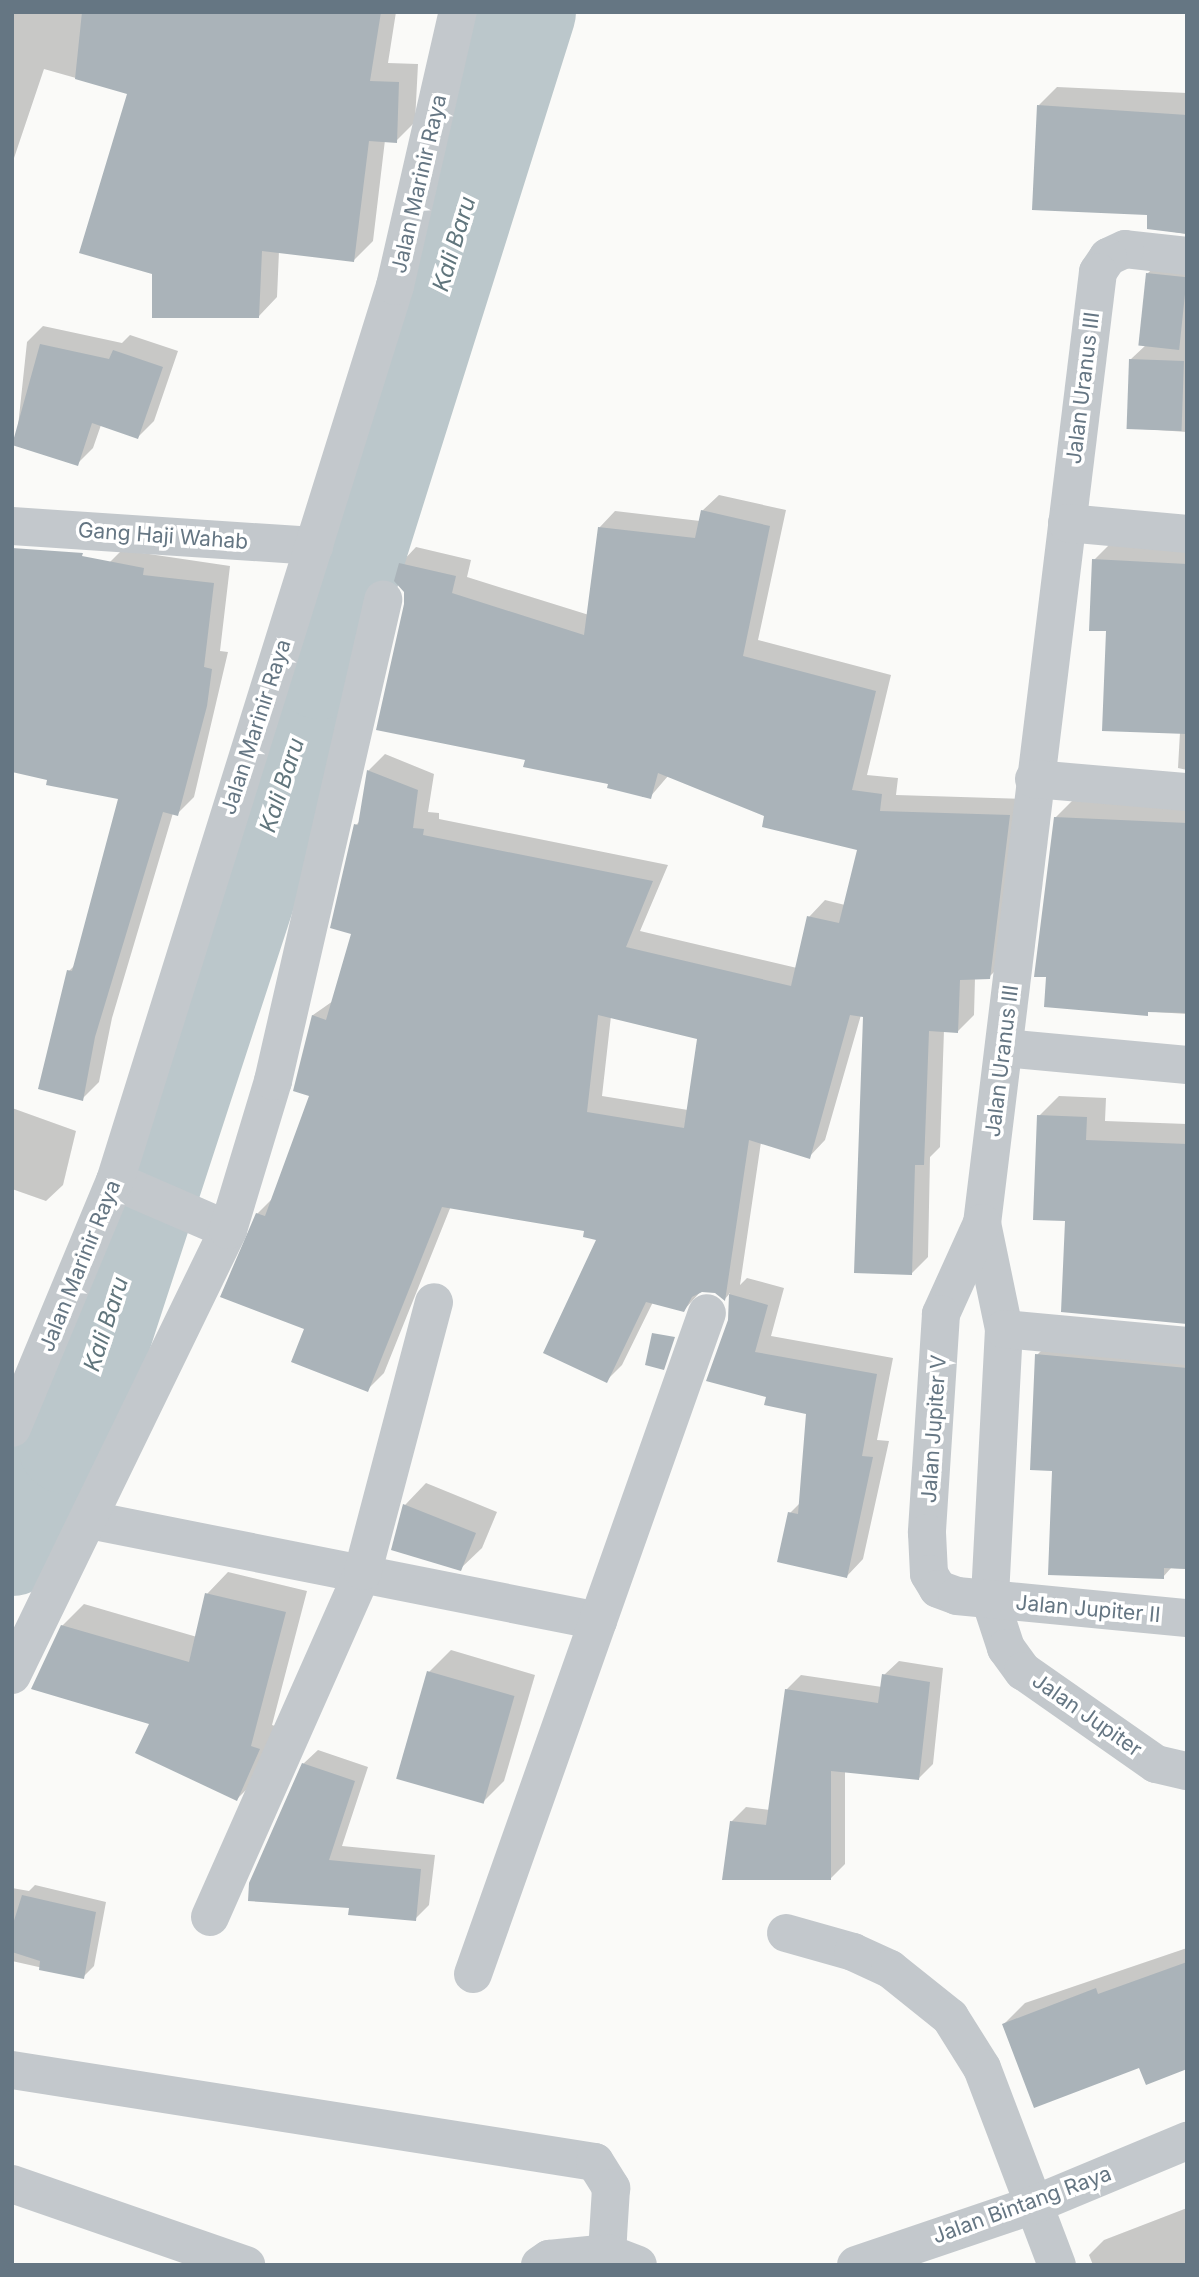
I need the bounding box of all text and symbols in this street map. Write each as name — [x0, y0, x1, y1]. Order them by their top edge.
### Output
street label: Jalan Marinir Raya — [386, 92, 452, 276]
water label: Kali Baru — [427, 193, 481, 295]
street label: Jalan Uranus III — [1061, 311, 1105, 465]
street label: Gang Haji Wahab — [77, 517, 249, 555]
street label: Jalan Marinir Raya — [216, 636, 296, 818]
water label: Kali Baru — [254, 734, 310, 836]
street label: Jalan Uranus III — [980, 984, 1024, 1138]
street label: Jalan Marinir Raya — [34, 1177, 126, 1355]
water label: Kali Baru — [78, 1273, 134, 1375]
street label: Jalan Jupiter V — [916, 1354, 952, 1504]
street label: Jalan Jupiter II — [1015, 1590, 1161, 1628]
street label: Jalan Jupiter — [1027, 1668, 1147, 1762]
street label: Jalan Bintang Raya — [929, 2161, 1115, 2249]

